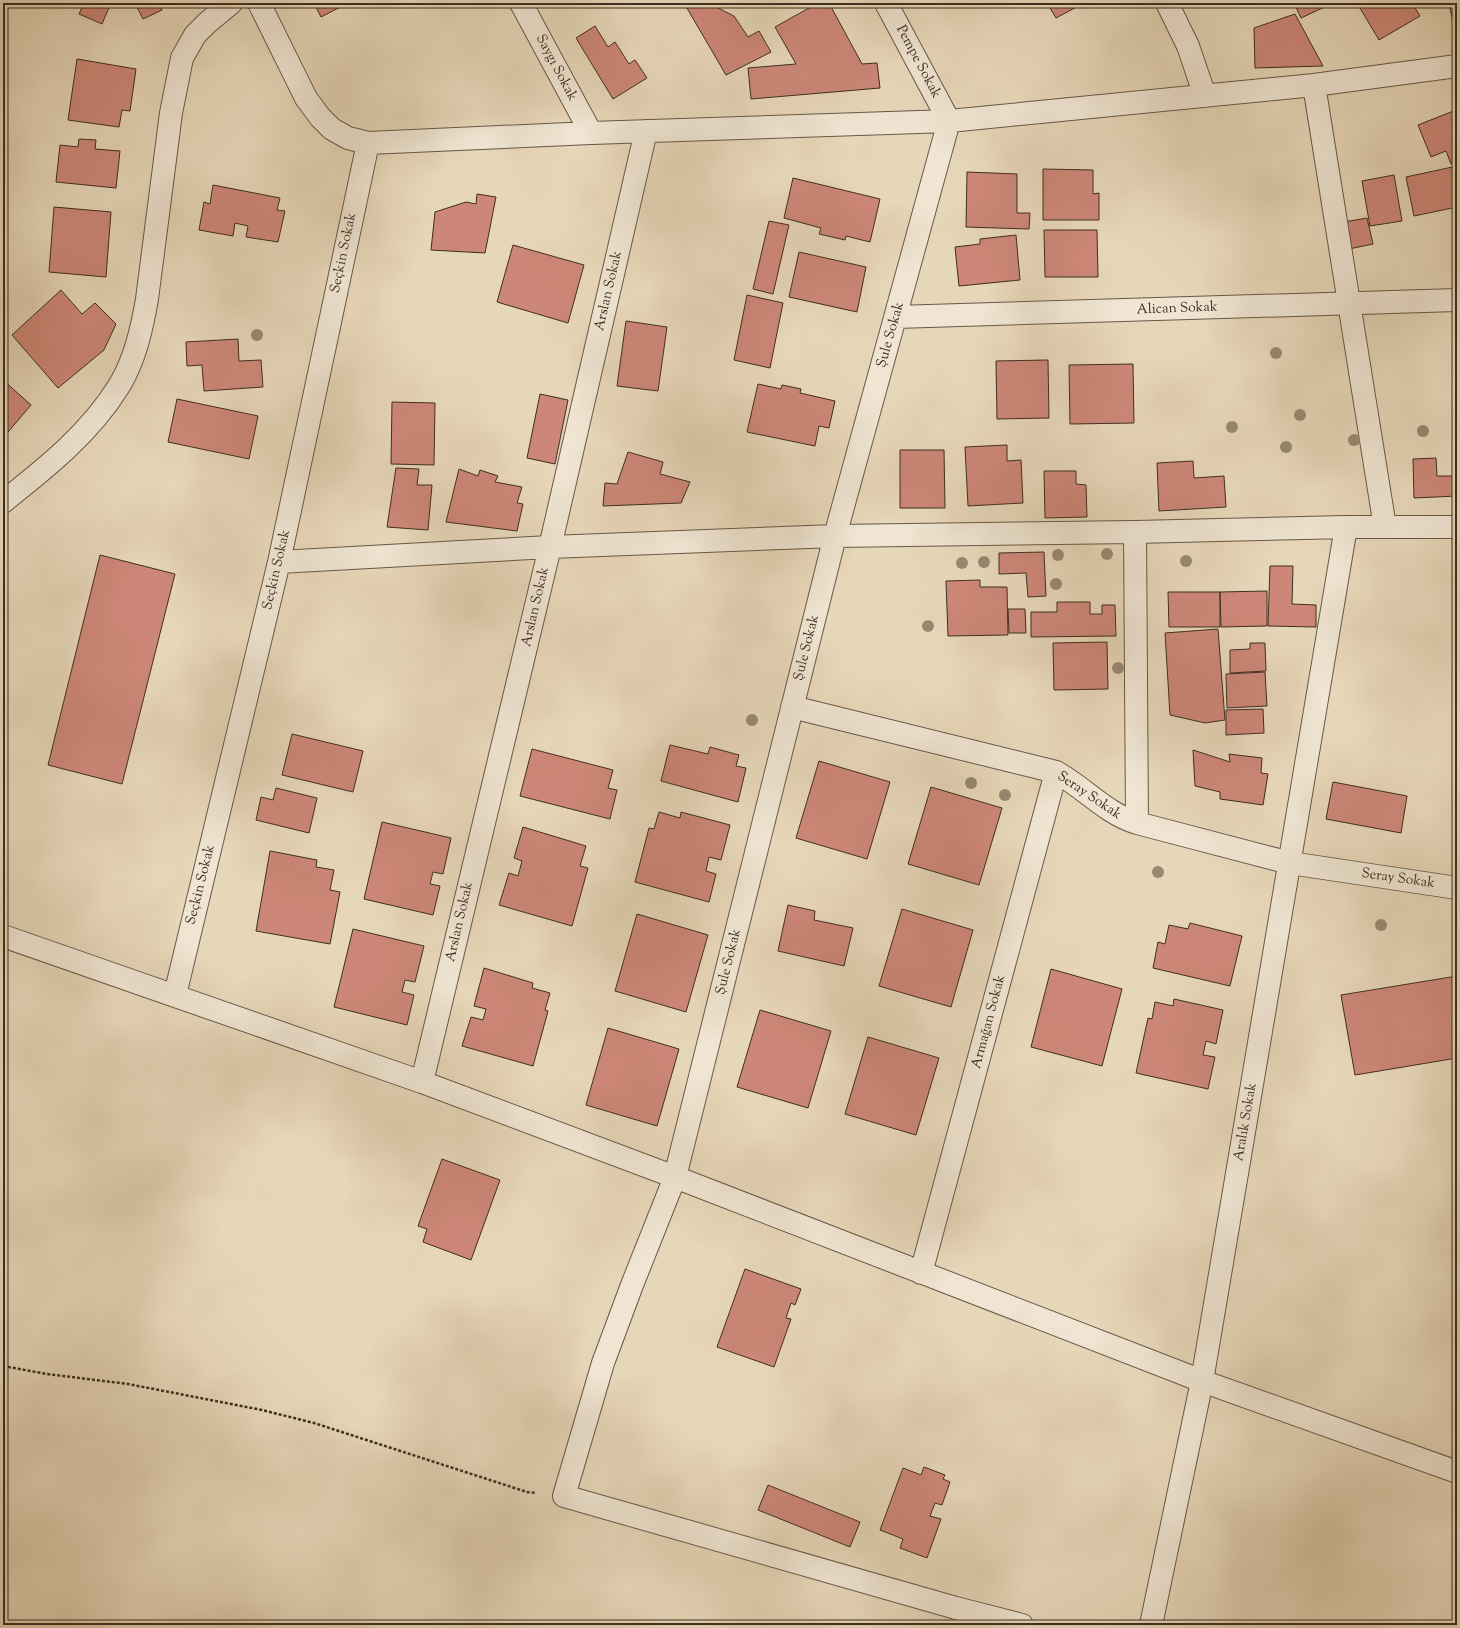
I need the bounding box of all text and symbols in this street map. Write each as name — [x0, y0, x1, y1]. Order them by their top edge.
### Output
street label: Pempe Sokak — [890, 22, 946, 102]
street label: Saygı Sokak — [530, 31, 582, 105]
street label: Seçkin Sokak — [326, 211, 362, 295]
street label: Arslan Sokak — [590, 249, 628, 333]
street label: Alican Sokak — [1136, 298, 1218, 320]
street label: Şule Sokak — [872, 300, 910, 370]
street label: Seçkin Sokak — [258, 528, 296, 612]
street label: Arslan Sokak — [517, 565, 555, 649]
street label: Şule Sokak — [789, 613, 825, 683]
street label: Seray Sokak — [1053, 767, 1126, 825]
street label: Seçkin Sokak — [181, 843, 221, 927]
street label: Seray Sokak — [1360, 864, 1436, 894]
street label: Arslan Sokak — [441, 880, 479, 964]
street label: Şule Sokak — [711, 927, 747, 997]
street label: Armağan Sokak — [967, 973, 1011, 1071]
street label: Aralık Sokak — [1229, 1081, 1263, 1163]

